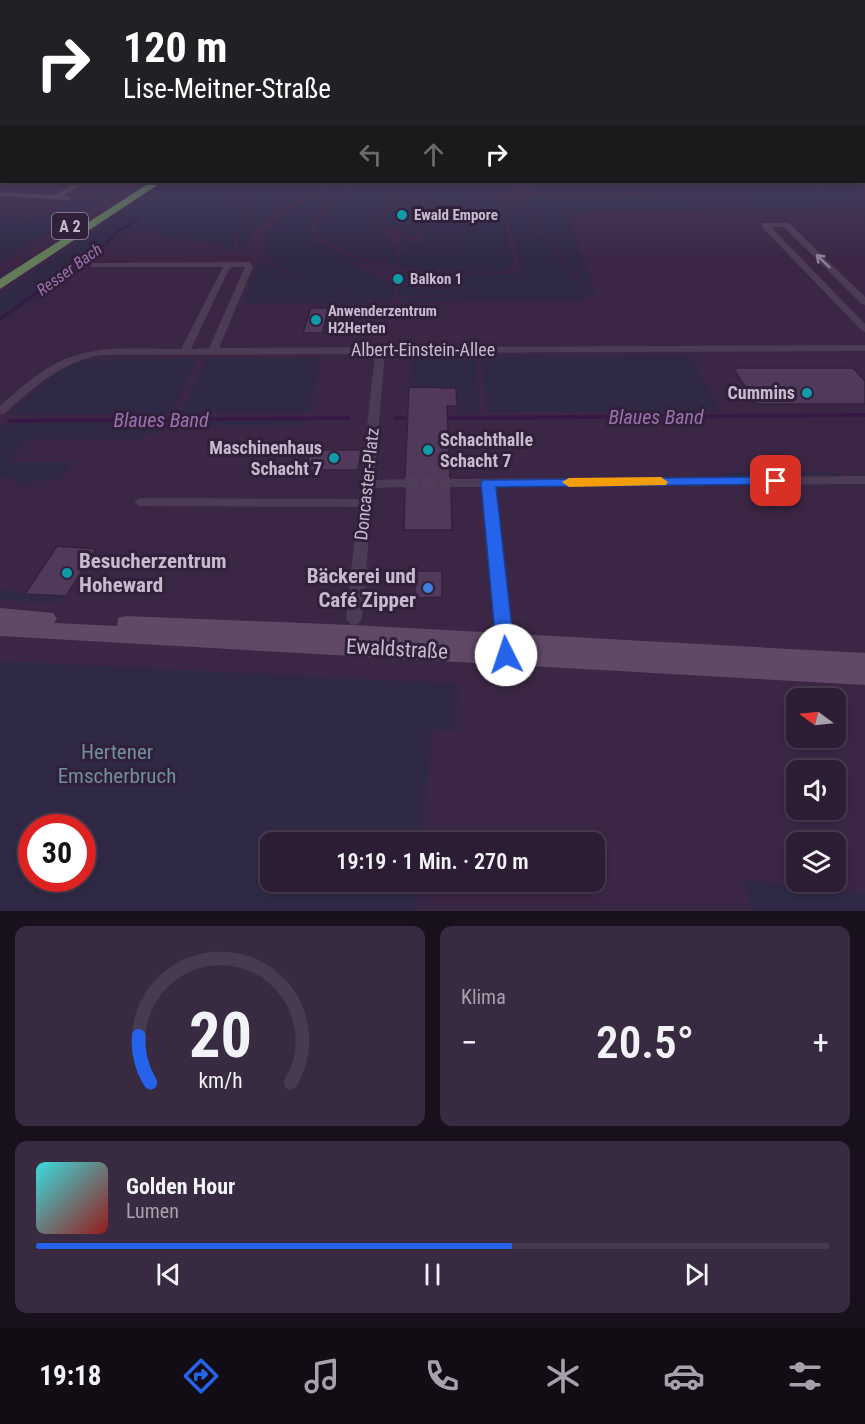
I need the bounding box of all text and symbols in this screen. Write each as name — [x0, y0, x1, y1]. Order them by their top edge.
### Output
text: 120 m — [123, 23, 228, 72]
icon: right — [24, 24, 102, 102]
text: Lise-Meitner-Straße — [123, 73, 331, 105]
icon: left — [354, 138, 387, 171]
icon: ahead — [417, 138, 450, 171]
icon: right — [480, 138, 513, 171]
place label: Ewald Empore — [414, 206, 498, 224]
marker: Ewald Empore — [395, 208, 409, 222]
road number: A 2 — [52, 213, 88, 239]
water label: Resser Bach — [33, 239, 106, 299]
one-way arrow — [816, 253, 831, 268]
place label: Balkon 1 — [410, 270, 462, 288]
marker: Balkon 1 — [391, 272, 405, 286]
place label: Anwenderzentrum H2Herten — [328, 302, 437, 337]
marker: Anwenderzentrum H2Herten — [309, 313, 323, 327]
street label: Albert-Einstein-Allee — [351, 339, 495, 360]
place label: Cummins — [728, 382, 795, 403]
marker: Cummins — [800, 386, 814, 400]
water label: Blaues Band — [608, 405, 704, 429]
water label: Blaues Band — [113, 408, 209, 432]
street label: Doncaster-Platz — [350, 427, 383, 541]
place label: Schachthalle Schacht 7 — [440, 429, 533, 471]
place label: Maschinenhaus Schacht 7 — [209, 437, 322, 479]
marker: Schachthalle Schacht 7 — [421, 443, 435, 457]
marker: Maschinenhaus Schacht 7 — [327, 451, 341, 465]
pin — [750, 455, 801, 506]
icon: arrive — [759, 464, 792, 497]
place label: Besucherzentrum Hoheward — [79, 549, 227, 597]
place label: Bäckerei und Café Zipper — [307, 564, 416, 612]
marker: Besucherzentrum Hoheward — [60, 566, 74, 580]
marker: Bäckerei und Café Zipper — [421, 581, 435, 595]
position arrow — [474, 623, 538, 687]
street label: Ewaldstraße — [346, 634, 449, 664]
north arrow — [786, 688, 846, 748]
map controls — [786, 688, 846, 892]
park label: Hertener Emscherbruch — [58, 740, 176, 788]
button: sound — [786, 760, 846, 820]
speed limit sign: 30 — [18, 814, 96, 892]
button: layers — [786, 832, 846, 892]
text: 19:19 · 1 Min. · 270 m — [336, 849, 529, 874]
text: Klima — [461, 985, 506, 1009]
text: 20 — [188, 999, 252, 1072]
text: 20.5° — [596, 1016, 694, 1069]
text: − — [461, 1023, 478, 1062]
text: + — [813, 1023, 829, 1062]
text: km/h — [198, 1068, 242, 1093]
text: Golden Hour — [126, 1174, 235, 1199]
text: Lumen — [126, 1199, 179, 1223]
icon: previous — [152, 1258, 185, 1291]
icon: pause — [416, 1258, 449, 1291]
icon: next — [680, 1258, 713, 1291]
icon: directions — [180, 1355, 222, 1397]
icon: music — [301, 1355, 343, 1397]
icon: phone — [421, 1355, 463, 1397]
icon: climate — [542, 1355, 584, 1397]
icon: car — [663, 1355, 705, 1397]
icon: filters — [784, 1355, 826, 1397]
text: 19:18 — [39, 1360, 101, 1392]

